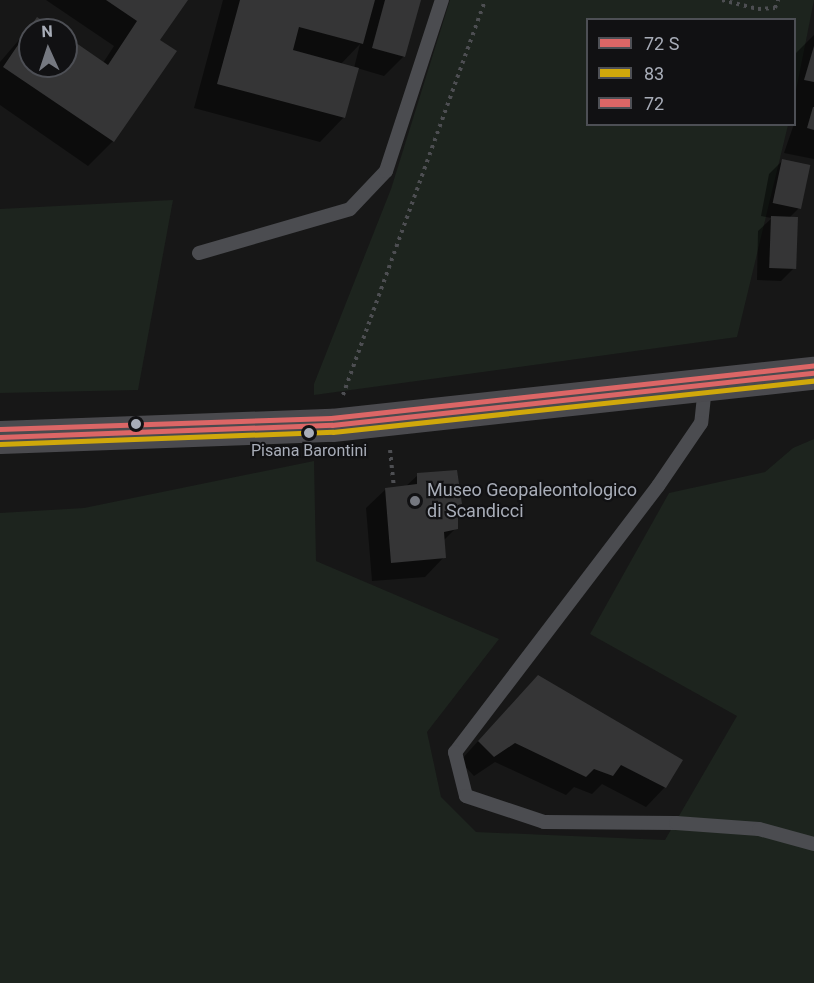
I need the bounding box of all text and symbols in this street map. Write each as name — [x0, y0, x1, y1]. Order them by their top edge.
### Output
north arrow — [18, 18, 78, 78]
legend — [586, 18, 796, 126]
text: N — [41, 22, 53, 41]
text: 72 S — [644, 33, 679, 54]
text: 83 — [644, 63, 664, 84]
text: 72 — [644, 93, 664, 114]
unlabelled marker — [130, 418, 142, 430]
marker: Pisana Barontini — [303, 427, 315, 439]
place label: Pisana Barontini — [251, 441, 367, 461]
place label: Museo Geopaleontologico di Scandicci — [427, 480, 637, 522]
marker: Museo Geopaleontologico di Scandicci — [408, 494, 422, 508]

